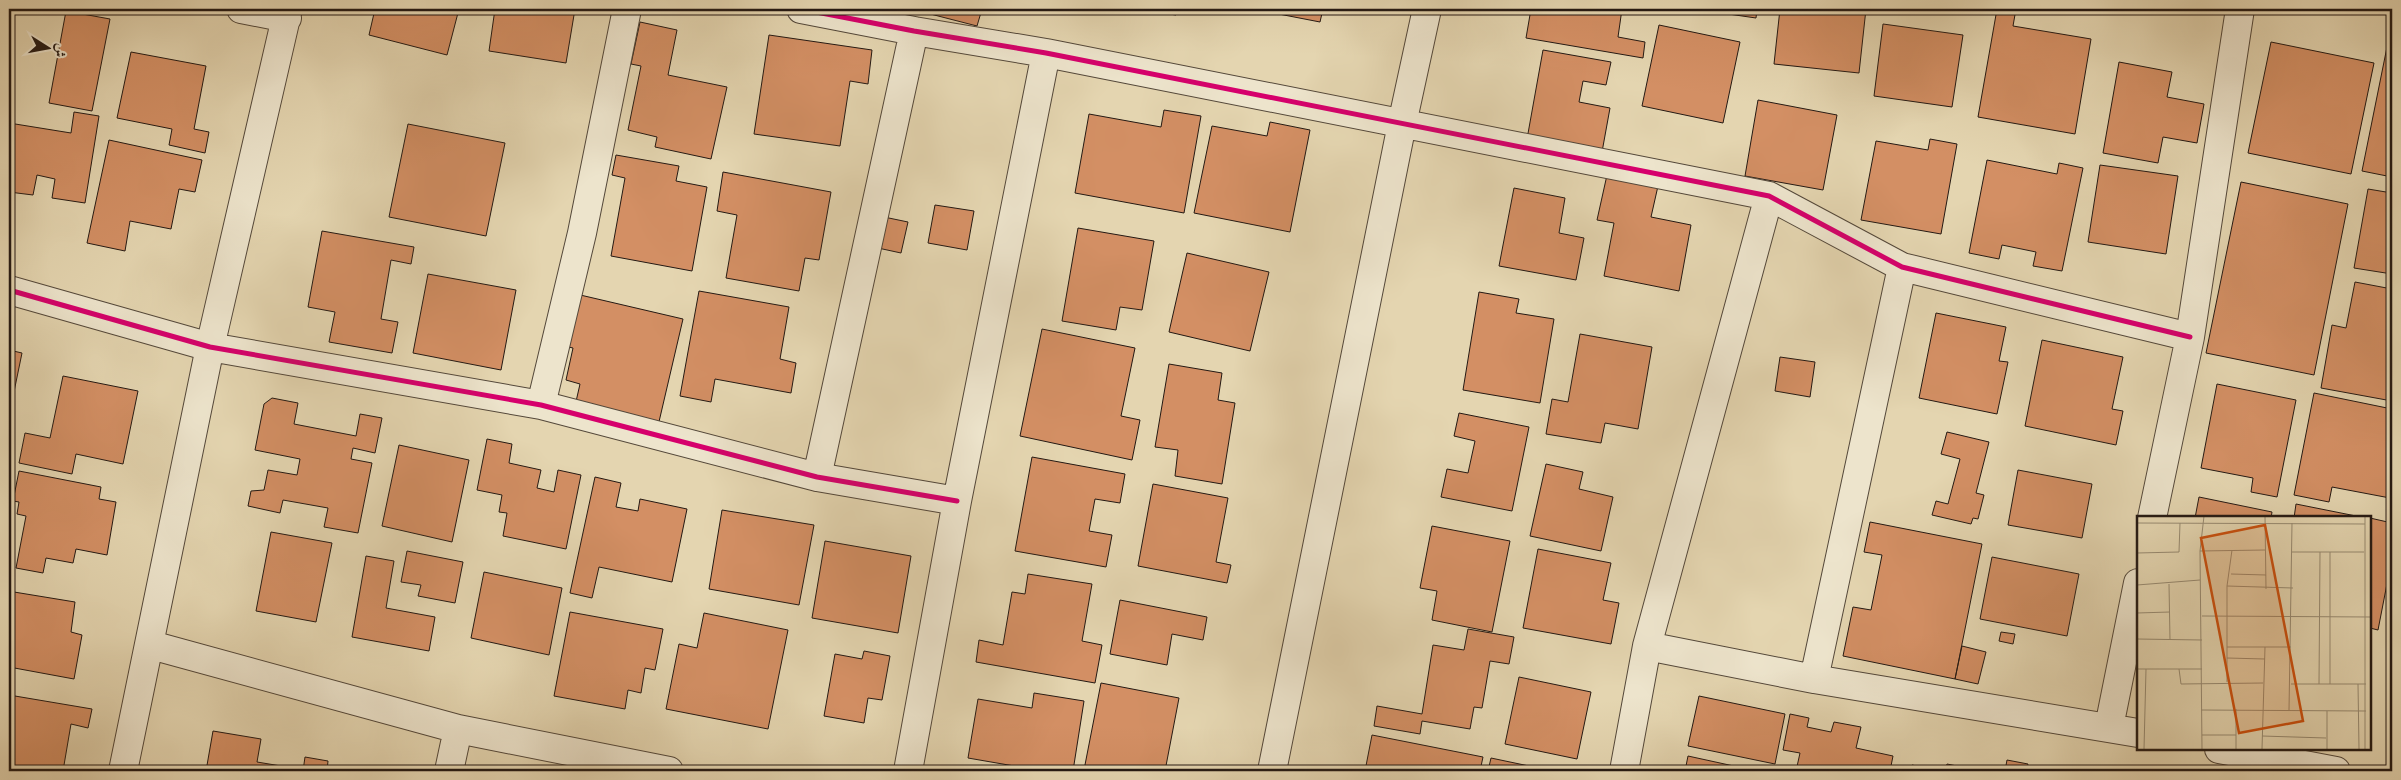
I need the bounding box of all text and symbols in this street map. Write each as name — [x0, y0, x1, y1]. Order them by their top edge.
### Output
north arrow — [22, 22, 72, 72]
text: ش — [50, 42, 72, 59]
inset map — [2137, 516, 2371, 750]

